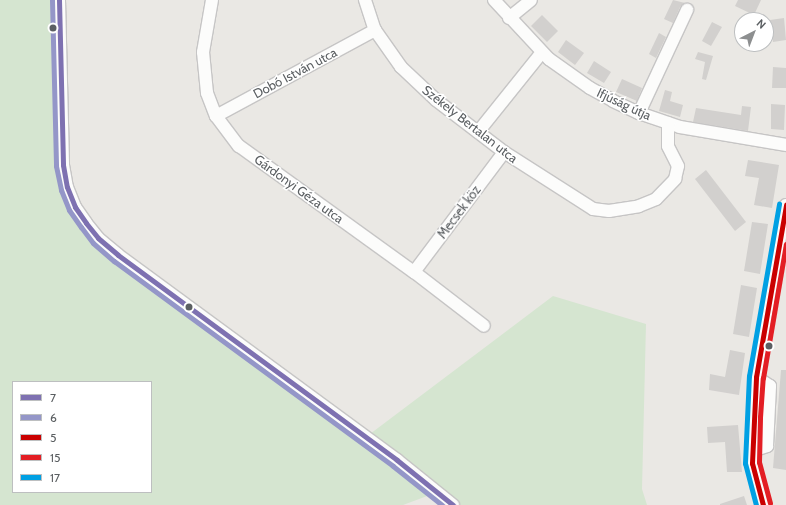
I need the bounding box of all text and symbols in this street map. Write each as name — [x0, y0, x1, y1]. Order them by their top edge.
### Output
north arrow — [734, 12, 774, 52]
text: N — [754, 16, 769, 32]
unlabelled marker — [48, 23, 58, 33]
street label: Dobó István utca — [250, 44, 340, 102]
street label: Székely Bertalan utca — [419, 82, 521, 166]
street label: Ifjúság útja — [594, 85, 654, 123]
street label: Gárdonyi Géza utca — [251, 151, 347, 227]
street label: Mecsek köz — [434, 182, 484, 242]
unlabelled marker — [184, 302, 194, 312]
unlabelled marker — [764, 341, 774, 351]
legend — [12, 381, 152, 493]
text: 7 — [50, 390, 56, 405]
text: 6 — [50, 410, 57, 425]
text: 5 — [50, 430, 57, 445]
text: 15 — [50, 450, 60, 465]
text: 17 — [50, 470, 60, 485]

